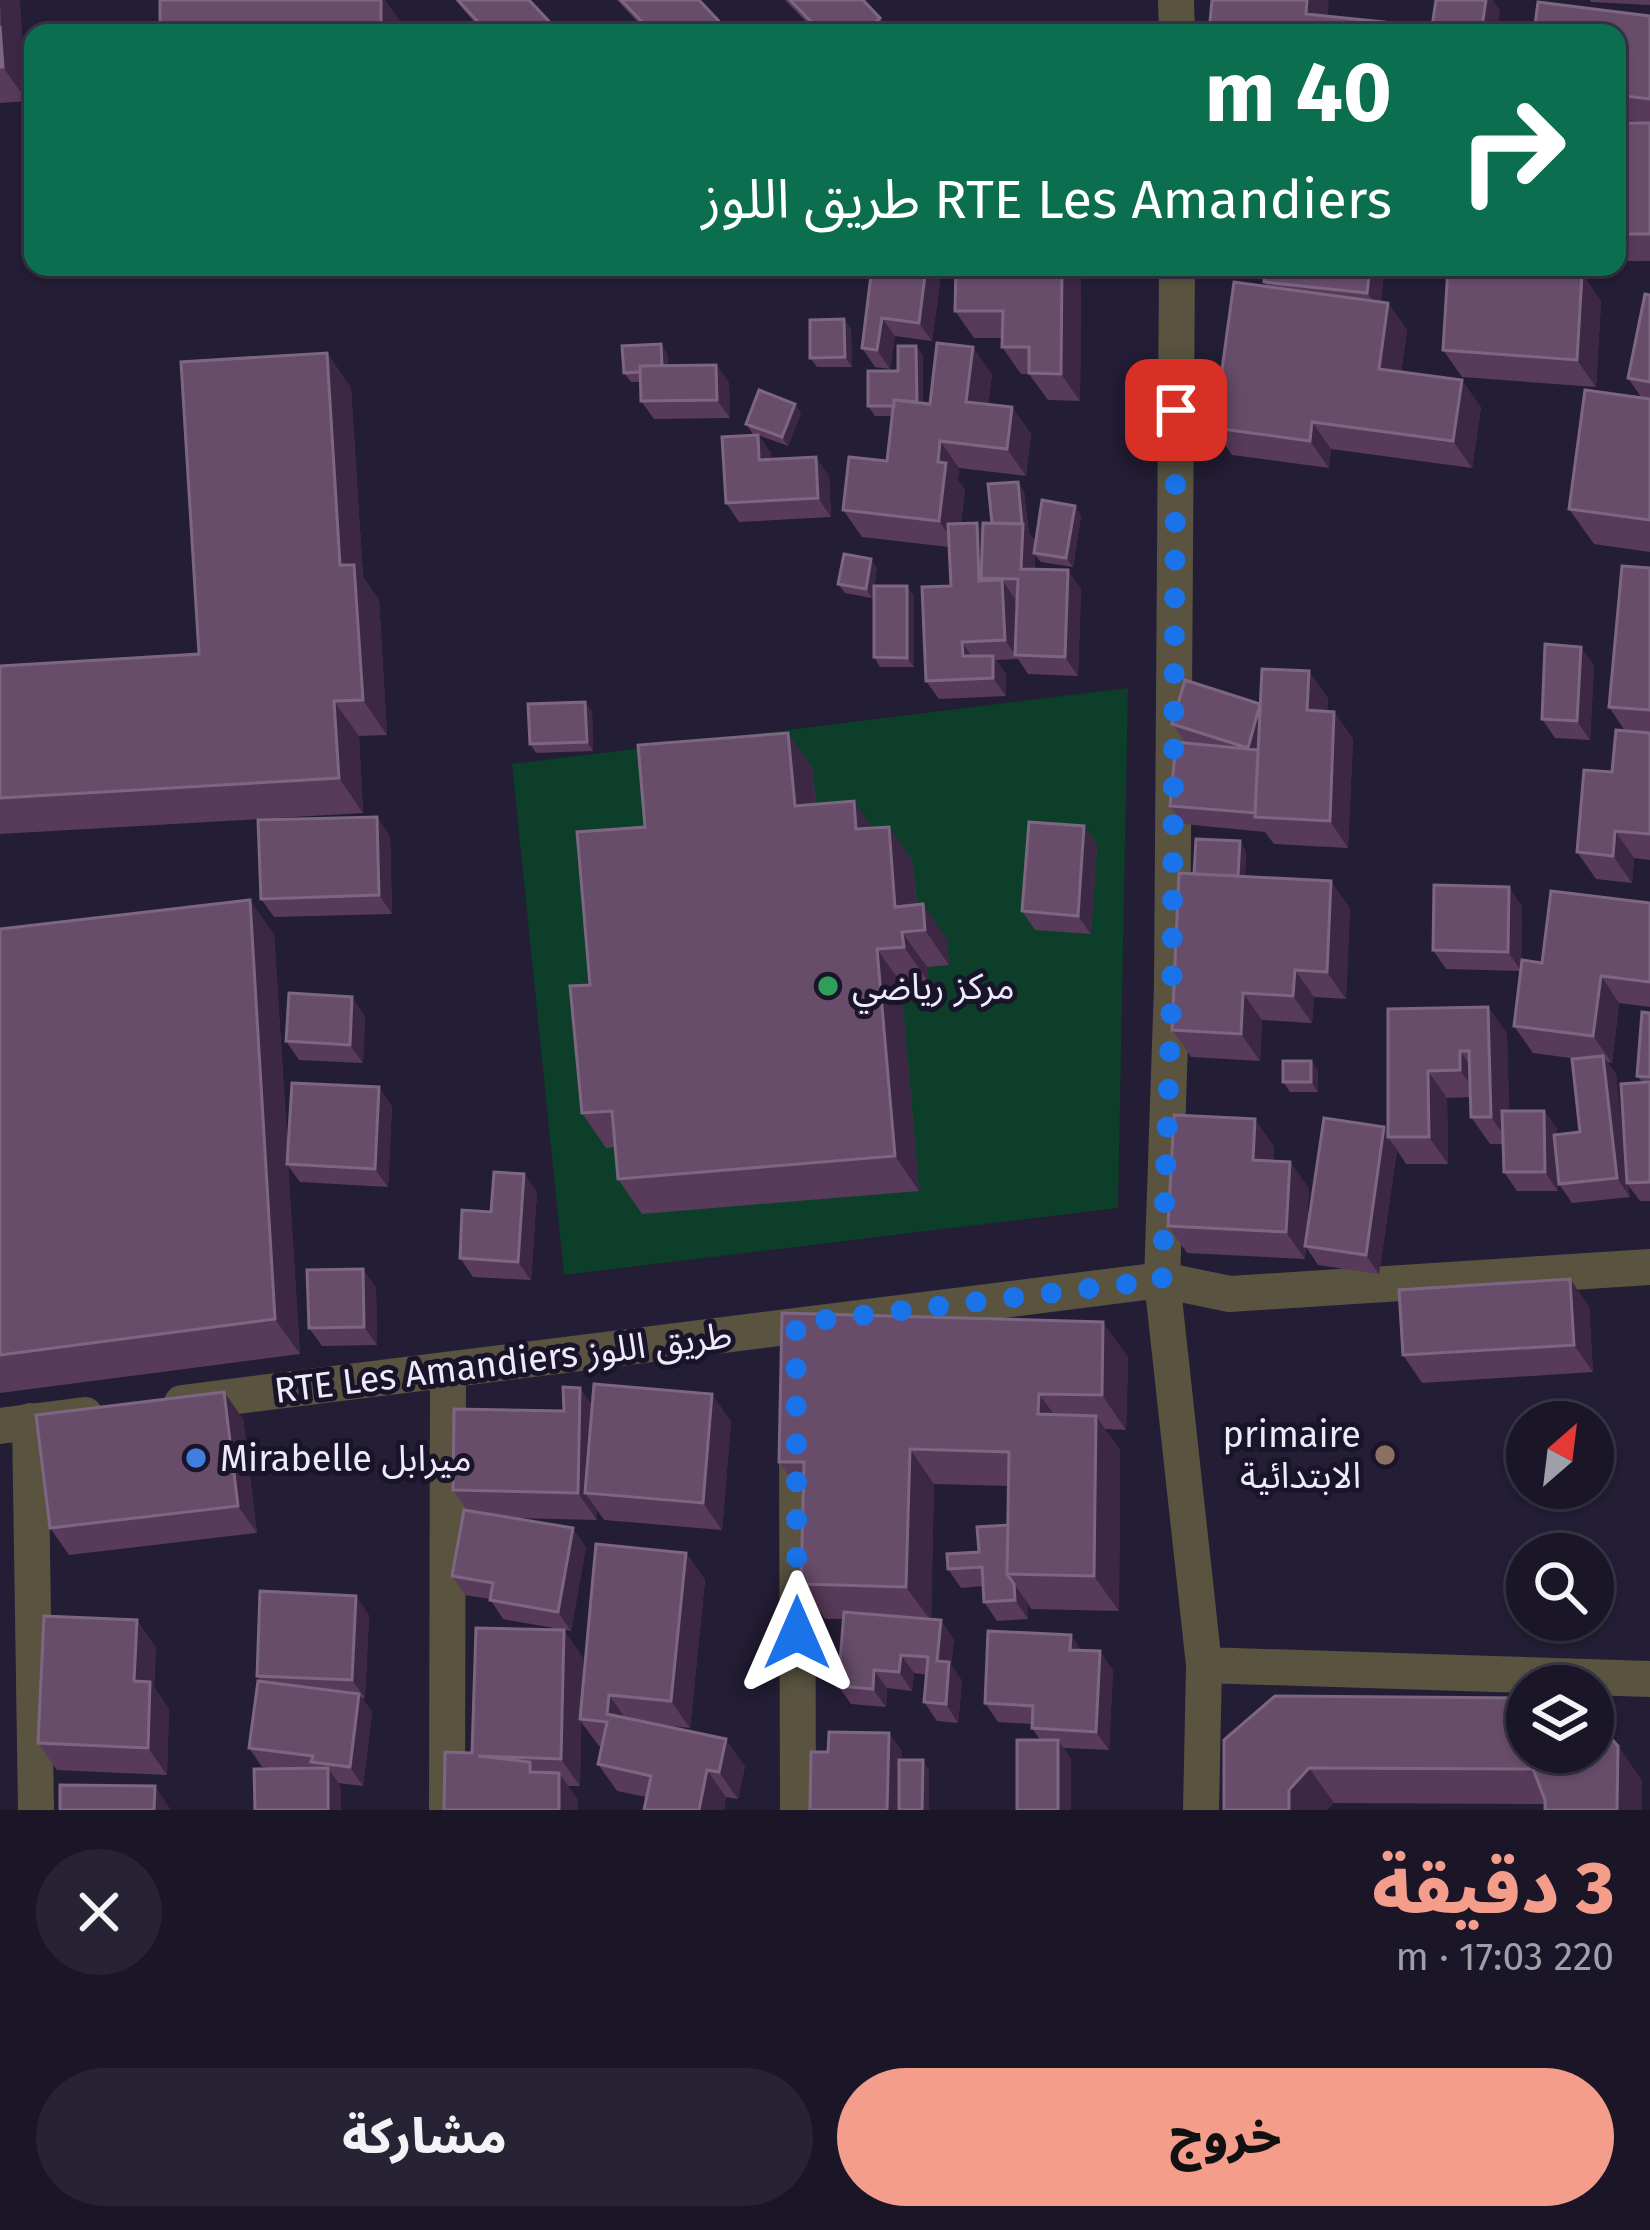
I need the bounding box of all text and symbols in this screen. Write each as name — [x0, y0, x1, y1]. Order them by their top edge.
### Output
text: 40 m — [1204, 42, 1392, 143]
icon: right — [1434, 72, 1590, 228]
text: RTE Les Amandiers طريق اللوز — [701, 168, 1392, 232]
pin — [1125, 359, 1227, 461]
icon: arrive — [1143, 377, 1209, 443]
place label: مركز رياضي — [852, 965, 1015, 1014]
marker: مركز رياضي — [815, 973, 841, 999]
street label: RTE Les Amandiers طريق اللوز — [272, 1313, 734, 1413]
north arrow — [1506, 1401, 1614, 1509]
map controls — [1506, 1401, 1614, 1773]
place label: primaire الابتدائية — [1223, 1413, 1361, 1498]
place label: Mirabelle ميرابل — [220, 1437, 472, 1481]
marker: primaire الابتدائية — [1372, 1442, 1398, 1468]
marker: Mirabelle ميرابل — [183, 1445, 209, 1471]
button: search — [1506, 1533, 1614, 1641]
position arrow — [734, 1570, 860, 1696]
button: layers — [1506, 1665, 1614, 1773]
text: 3 دقيقة — [1372, 1846, 1614, 1932]
button: close — [36, 1849, 162, 1975]
text: 220 m · 17:03 — [1395, 1934, 1614, 1980]
button: مشاركة — [36, 2068, 813, 2206]
button: خروج — [837, 2068, 1614, 2206]

